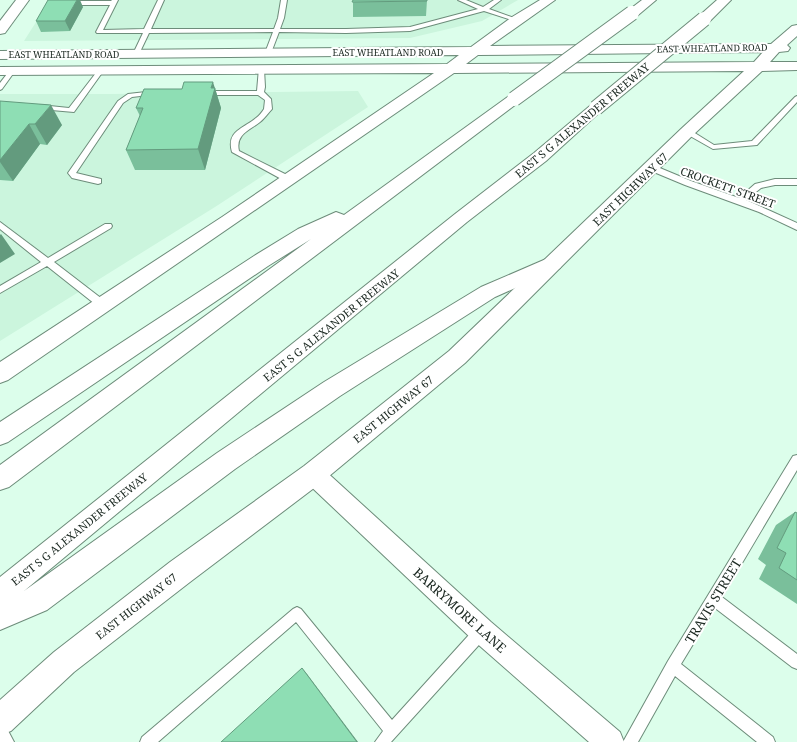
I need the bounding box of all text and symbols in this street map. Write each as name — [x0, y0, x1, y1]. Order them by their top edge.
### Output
street label: EAST WHEATLAND ROAD — [656, 41, 768, 55]
street label: EAST WHEATLAND ROAD — [333, 46, 444, 59]
street label: EAST WHEATLAND ROAD — [9, 48, 120, 61]
street label: EAST S G ALEXANDER FREEWAY — [512, 59, 652, 181]
street label: EAST HIGHWAY 67 — [589, 149, 671, 229]
street label: CROCKETT STREET — [679, 163, 778, 211]
street label: EAST S G ALEXANDER FREEWAY — [260, 265, 402, 385]
street label: EAST HIGHWAY 67 — [350, 372, 436, 446]
street label: EAST S G ALEXANDER FREEWAY — [8, 469, 150, 589]
street label: TRAVIS STREET — [681, 555, 745, 647]
street label: BARRYMORE LANE — [410, 563, 510, 657]
street label: EAST HIGHWAY 67 — [92, 570, 180, 642]

